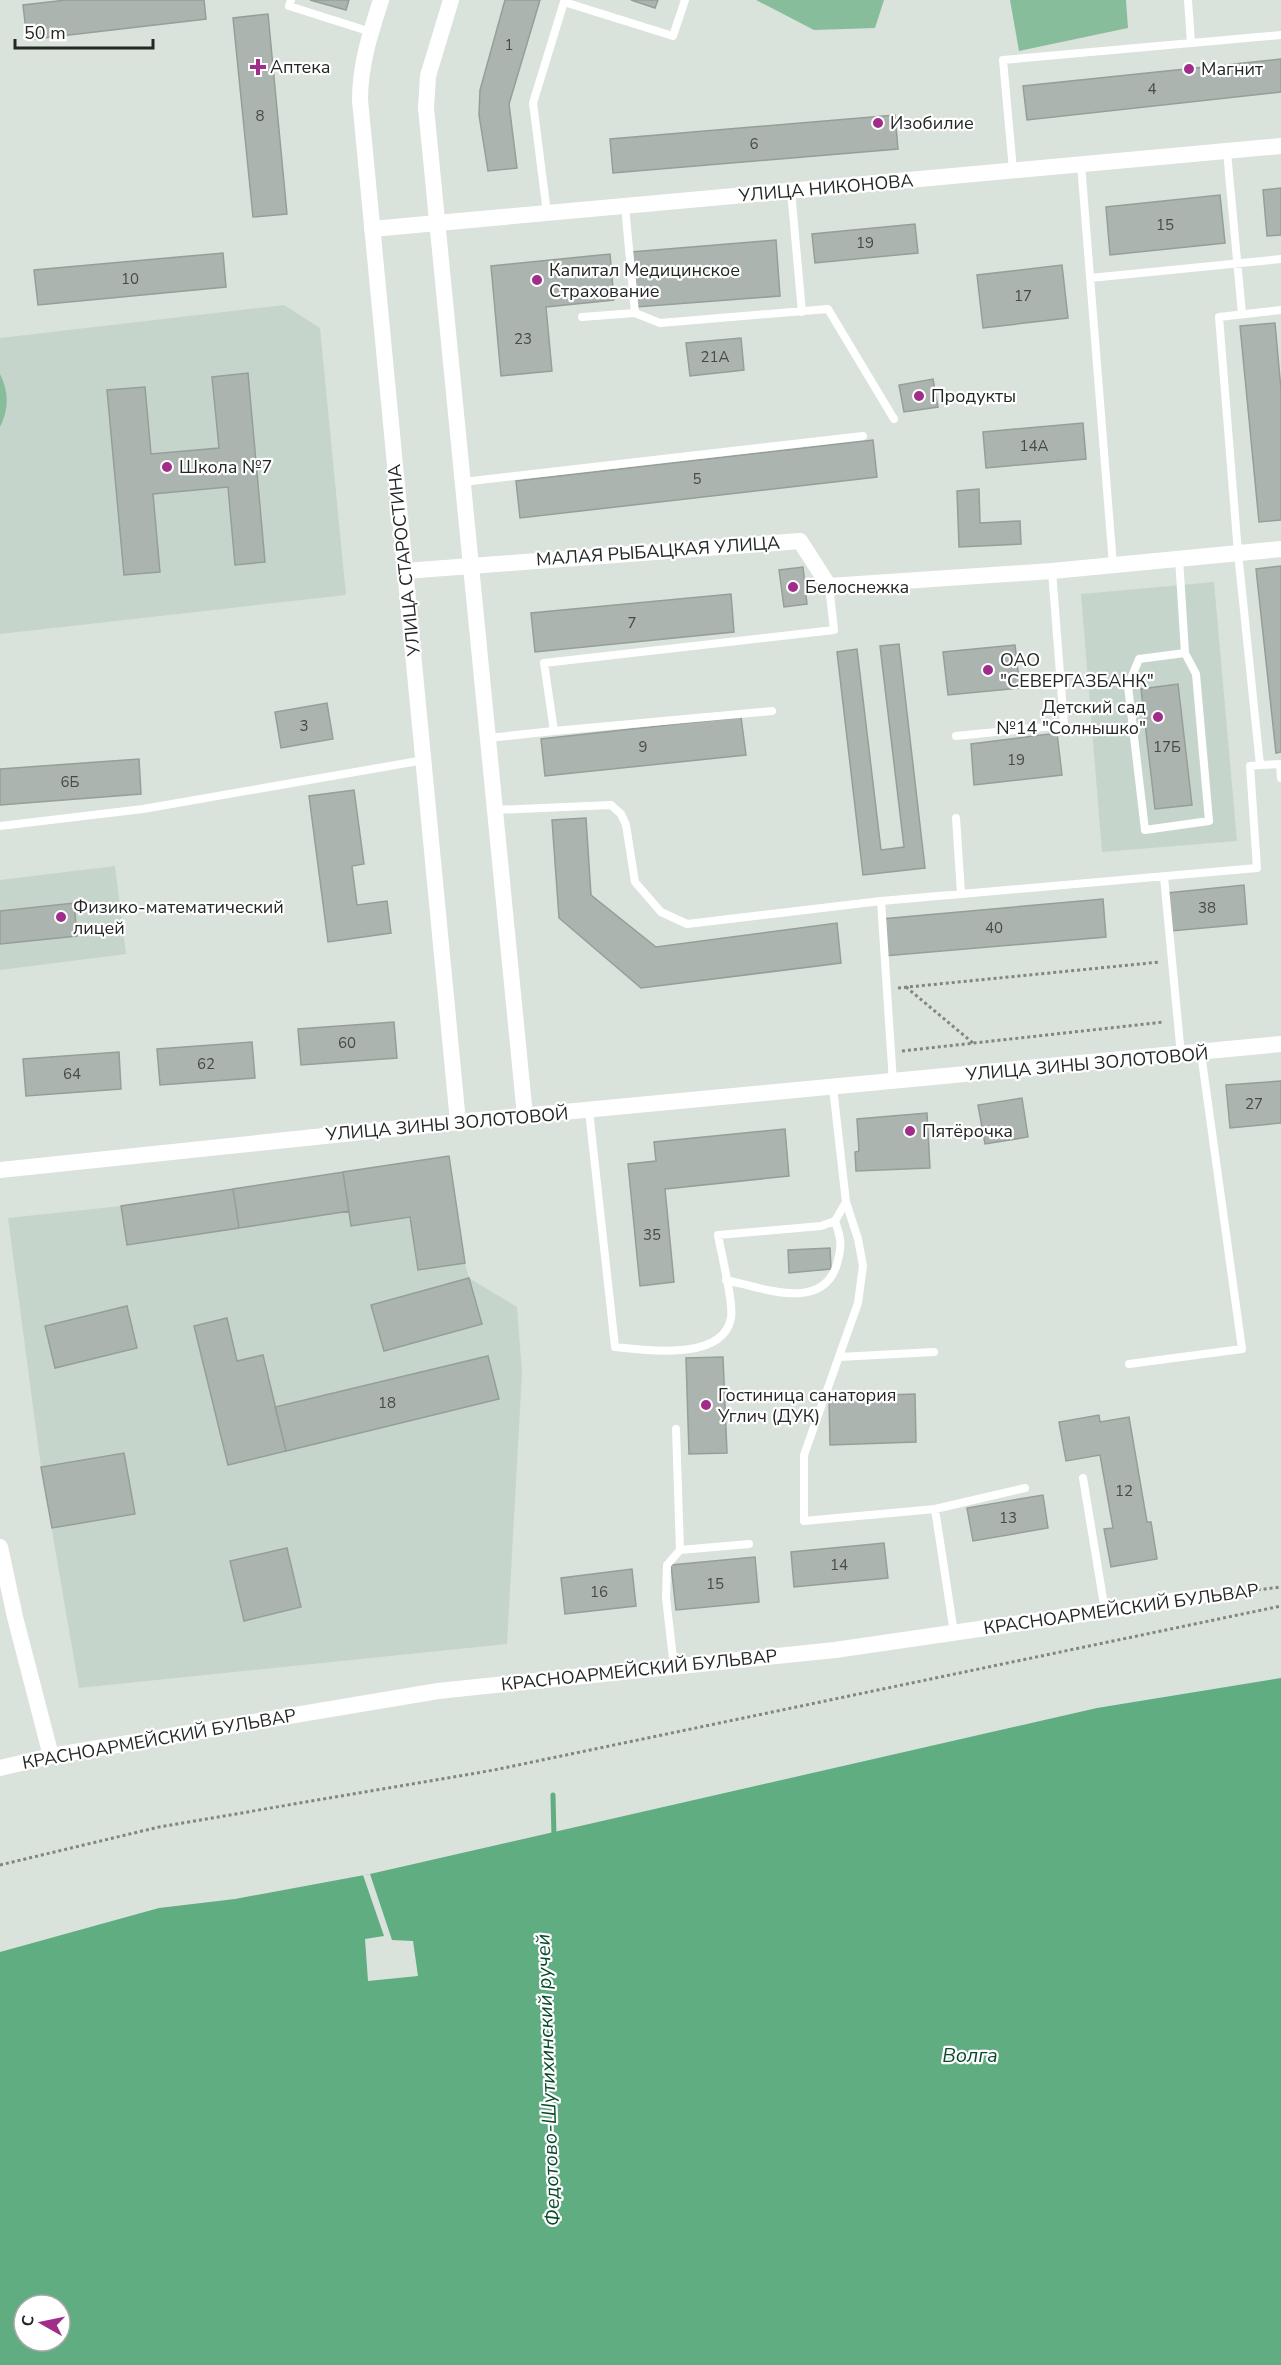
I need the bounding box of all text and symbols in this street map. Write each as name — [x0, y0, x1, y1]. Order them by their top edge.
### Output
scale bar — [15, 12, 153, 50]
text: 50 m — [24, 21, 66, 45]
house number: 1 — [504, 35, 514, 55]
place label: Аптека — [270, 55, 331, 79]
place label: Магнит — [1201, 57, 1263, 81]
marker: Аптека — [251, 60, 265, 74]
marker: Магнит — [1182, 62, 1196, 76]
house number: 4 — [1147, 79, 1157, 99]
house number: 8 — [255, 106, 265, 126]
place label: Изобилие — [890, 111, 974, 135]
marker: Изобилие — [871, 116, 885, 130]
house number: 6 — [749, 134, 759, 154]
street label: УЛИЦА НИКОНОВА — [737, 168, 914, 208]
house number: 15 — [1156, 215, 1174, 235]
house number: 19 — [856, 233, 874, 253]
place label: Капитал Медицинское Страхование — [549, 258, 740, 303]
house number: 10 — [121, 269, 139, 289]
marker: Капитал Медицинское Страхование — [530, 273, 544, 287]
house number: 17 — [1014, 286, 1032, 306]
house number: 23 — [514, 329, 532, 349]
house number: 21А — [701, 347, 730, 367]
place label: Продукты — [931, 384, 1016, 408]
marker: Продукты — [912, 389, 926, 403]
house number: 14А — [1020, 436, 1049, 456]
place label: Школа №7 — [179, 455, 272, 479]
marker: Школа №7 — [160, 460, 174, 474]
street label: УЛИЦА СТАРОСТИНА — [382, 463, 426, 658]
house number: 5 — [692, 469, 702, 489]
street label: МАЛАЯ РЫБАЦКАЯ УЛИЦА — [535, 531, 781, 571]
place label: Белоснежка — [805, 575, 909, 599]
marker: Белоснежка — [786, 580, 800, 594]
house number: 7 — [627, 613, 637, 633]
place label: ОАО "СЕВЕРГАЗБАНК" — [1000, 648, 1154, 693]
marker: ОАО "СЕВЕРГАЗБАНК" — [981, 663, 995, 677]
place label: Детский сад №14 "Солнышко" — [996, 695, 1146, 740]
marker: Детский сад №14 "Солнышко" — [1151, 710, 1165, 724]
house number: 3 — [299, 716, 309, 736]
house number: 9 — [638, 737, 648, 757]
house number: 17Б — [1153, 737, 1181, 757]
house number: 19 — [1007, 750, 1025, 770]
house number: 6Б — [61, 772, 80, 792]
place label: Физико-математический лицей — [73, 895, 284, 940]
house number: 38 — [1198, 898, 1216, 918]
marker: Физико-математический лицей — [54, 910, 68, 924]
house number: 40 — [985, 918, 1003, 938]
house number: 60 — [338, 1033, 356, 1053]
street label: УЛИЦА ЗИНЫ ЗОЛОТОВОЙ — [964, 1041, 1209, 1087]
house number: 62 — [197, 1054, 215, 1074]
house number: 64 — [63, 1064, 81, 1084]
house number: 27 — [1245, 1094, 1263, 1114]
street label: УЛИЦА ЗИНЫ ЗОЛОТОВОЙ — [324, 1101, 569, 1147]
place label: Пятёрочка — [922, 1119, 1013, 1143]
marker: Пятёрочка — [903, 1124, 917, 1138]
house number: 35 — [643, 1225, 661, 1245]
place label: Гостиница санатория Углич (ДУК) — [717, 1383, 897, 1428]
house number: 18 — [378, 1393, 396, 1413]
marker: Гостиница санатория Углич (ДУК) — [699, 1398, 713, 1412]
house number: 12 — [1115, 1481, 1133, 1501]
house number: 13 — [999, 1508, 1017, 1528]
house number: 14 — [830, 1555, 848, 1575]
house number: 15 — [706, 1574, 724, 1594]
street label: КРАСНОАРМЕЙСКИЙ БУЛЬВАР — [982, 1578, 1260, 1640]
house number: 16 — [590, 1582, 608, 1602]
street label: КРАСНОАРМЕЙСКИЙ БУЛЬВАР — [500, 1644, 778, 1696]
street label: КРАСНОАРМЕЙСКИЙ БУЛЬВАР — [20, 1703, 298, 1775]
water label: Федотово-Шутихинский ручей — [529, 1933, 567, 2227]
water label: Волга — [942, 2042, 998, 2069]
north arrow — [12, 2293, 72, 2353]
text: С — [16, 2314, 40, 2328]

